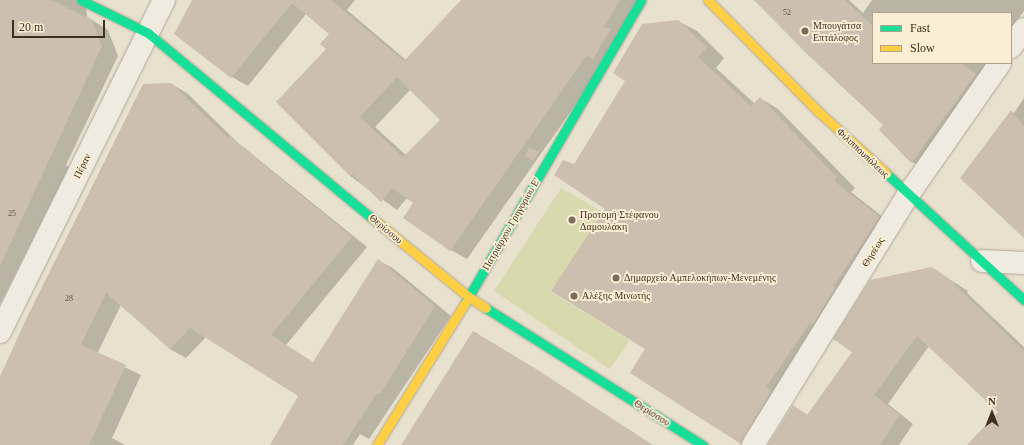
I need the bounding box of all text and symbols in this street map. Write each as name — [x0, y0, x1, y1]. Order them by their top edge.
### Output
house number: 52 — [783, 8, 791, 18]
scale bar — [14, 12, 107, 38]
legend — [872, 12, 1012, 64]
place label: Μπουγάτσα Επτάλοφος — [813, 19, 861, 42]
text: 20 m — [19, 20, 43, 34]
text: Fast — [910, 21, 930, 35]
marker: Μπουγάτσα Επτάλοφος — [800, 26, 810, 36]
text: Slow — [910, 41, 935, 55]
street label: Φιλιππουπόλεως — [834, 126, 892, 180]
street label: Πέραν — [71, 152, 93, 180]
street label: Πατριάρχου Γρηγορίου Ε' — [480, 176, 542, 272]
place label: Προτομή Στέφανου Δαμουλάκη — [580, 208, 659, 232]
house number: 25 — [8, 209, 16, 219]
street label: Θερίσσου — [367, 212, 405, 246]
marker: Προτομή Στέφανου Δαμουλάκη — [567, 215, 577, 225]
street label: Θησέως — [859, 235, 887, 269]
place label: Δημαρχείο Αμπελοκήπων-Μενεμένης — [624, 272, 777, 284]
marker: Δημαρχείο Αμπελοκήπων-Μενεμένης — [611, 273, 621, 283]
place label: Αλέξης Μινωτής — [582, 290, 650, 302]
marker: Αλέξης Μινωτής — [569, 291, 579, 301]
house number: 28 — [65, 294, 73, 304]
north arrow — [972, 393, 1012, 433]
text: N — [988, 395, 996, 407]
street label: Θερίσσου — [632, 397, 672, 429]

